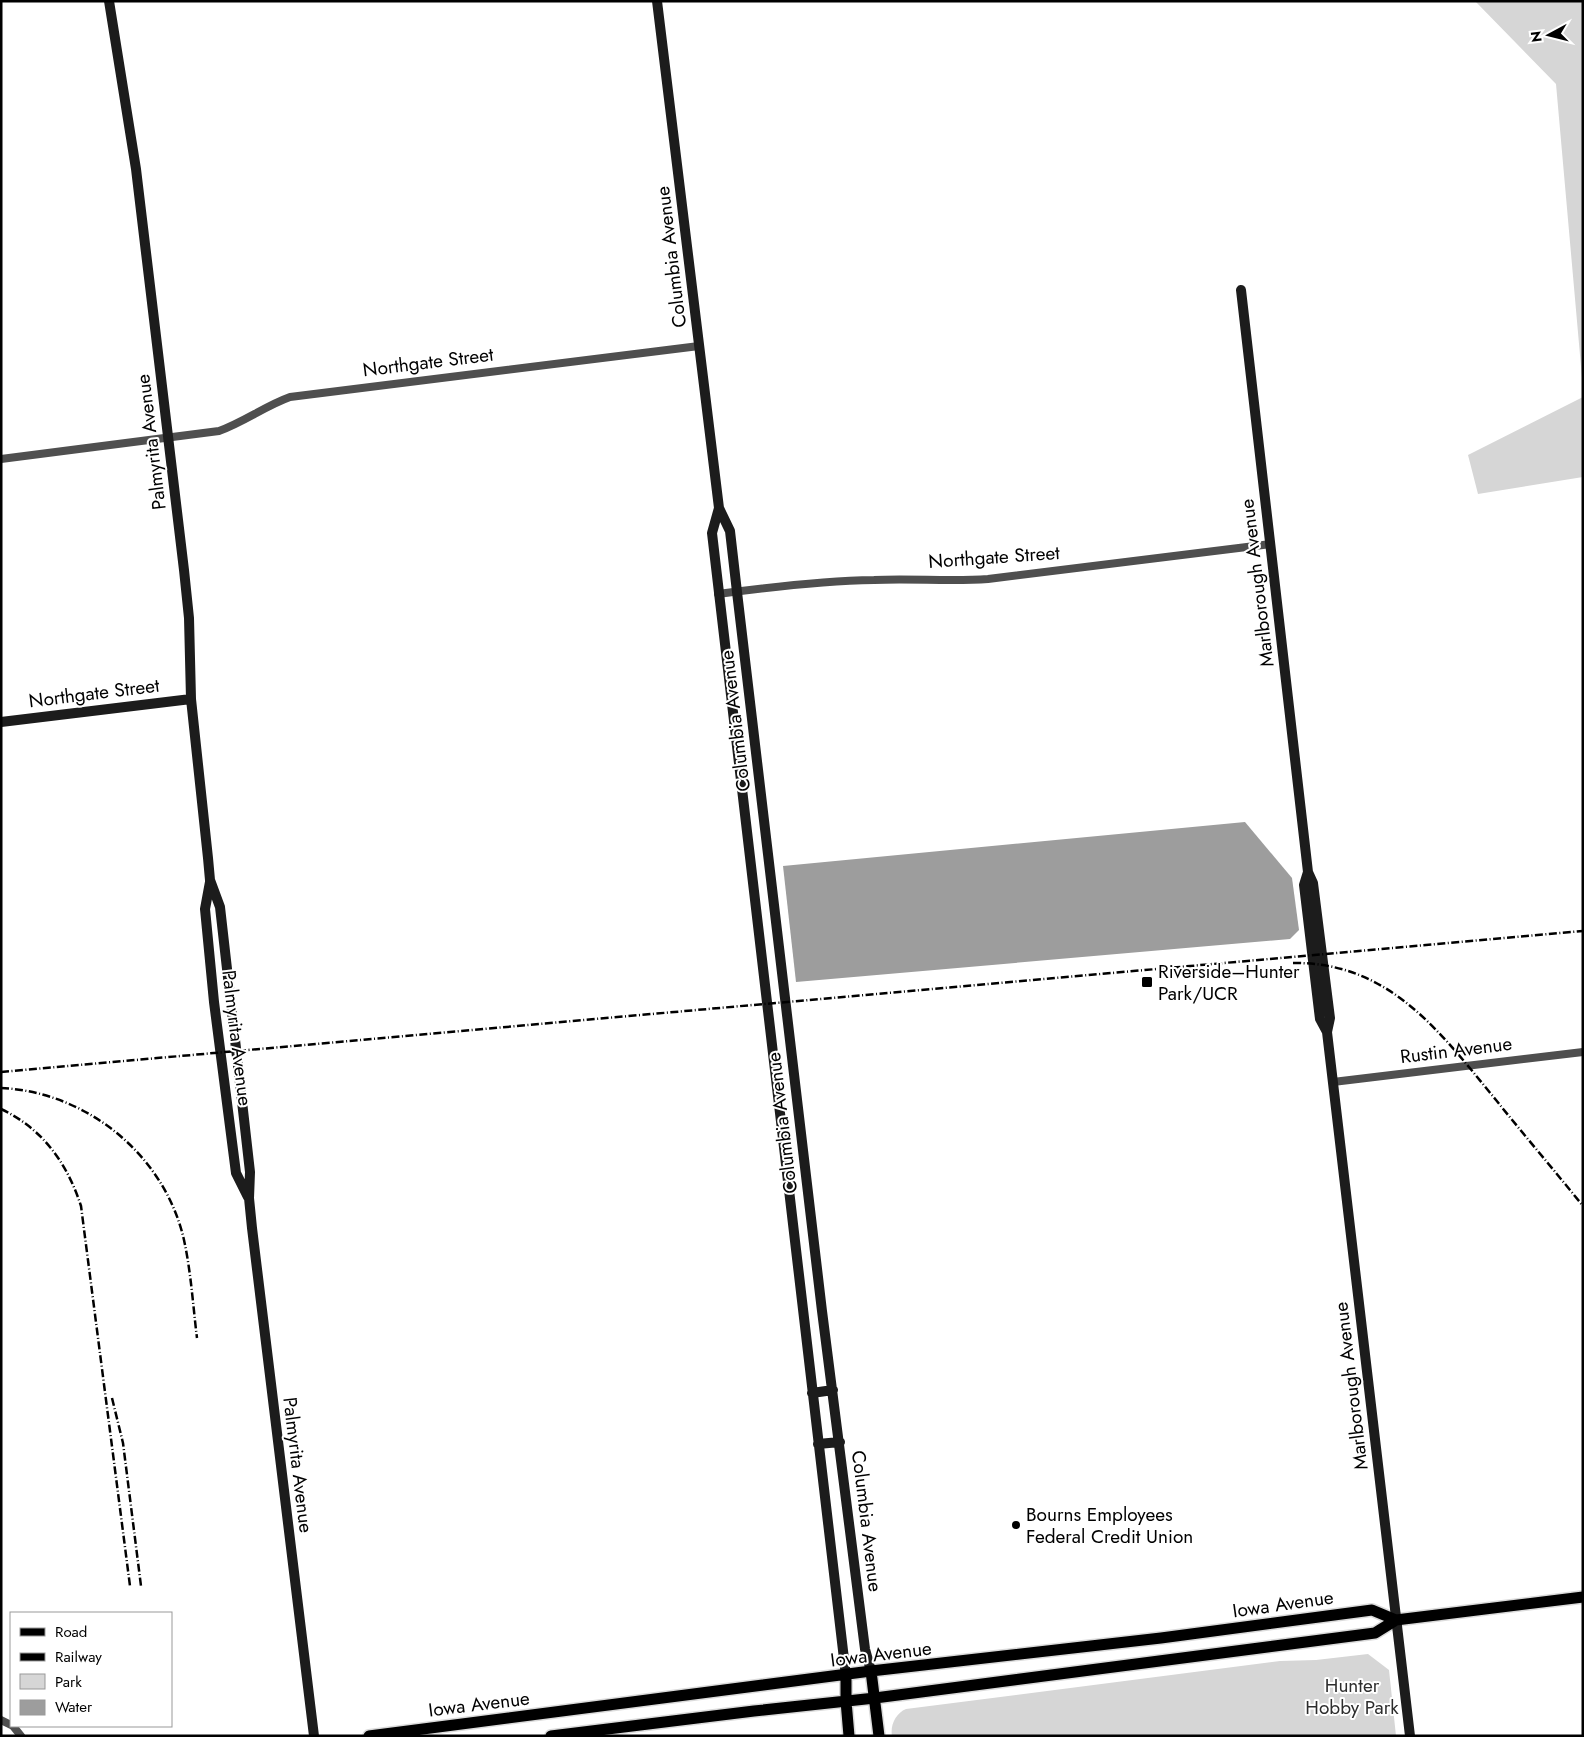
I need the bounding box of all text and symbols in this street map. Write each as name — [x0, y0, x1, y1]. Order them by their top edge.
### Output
north arrow — [1524, 10, 1574, 60]
text: N — [1525, 30, 1547, 43]
street label: Columbia Avenue — [649, 185, 693, 329]
street label: Northgate Street — [361, 341, 495, 383]
street label: Palmyrita Avenue — [129, 372, 173, 511]
street label: Marlborough Avenue — [1233, 497, 1281, 668]
street label: Northgate Street — [927, 539, 1061, 575]
street label: Columbia Avenue — [713, 649, 757, 793]
street label: Northgate Street — [27, 672, 161, 714]
place label: Riverside–Hunter Park/UCR — [1158, 958, 1300, 1007]
street label: Palmyrita Avenue — [215, 969, 259, 1108]
marker: Riverside–Hunter Park/UCR — [1140, 975, 1154, 989]
street label: Rustin Avenue — [1398, 1030, 1514, 1070]
street label: Columbia Avenue — [760, 1051, 804, 1195]
street label: Marlborough Avenue — [1327, 1300, 1375, 1471]
street label: Palmyrita Avenue — [276, 1396, 320, 1535]
street label: Columbia Avenue — [845, 1449, 889, 1593]
place label: Bourns Employees Federal Credit Union — [1026, 1501, 1193, 1550]
marker: Bourns Employees Federal Credit Union — [1010, 1519, 1022, 1531]
street label: Iowa Avenue — [1231, 1584, 1335, 1624]
legend — [10, 1612, 172, 1727]
text: Road — [55, 1621, 87, 1643]
street label: Iowa Avenue — [829, 1634, 933, 1674]
text: Railway — [55, 1646, 102, 1668]
text: Park — [55, 1671, 82, 1693]
park label: Hunter Hobby Park — [1305, 1672, 1399, 1721]
street label: Iowa Avenue — [427, 1684, 531, 1724]
text: Water — [55, 1696, 93, 1718]

